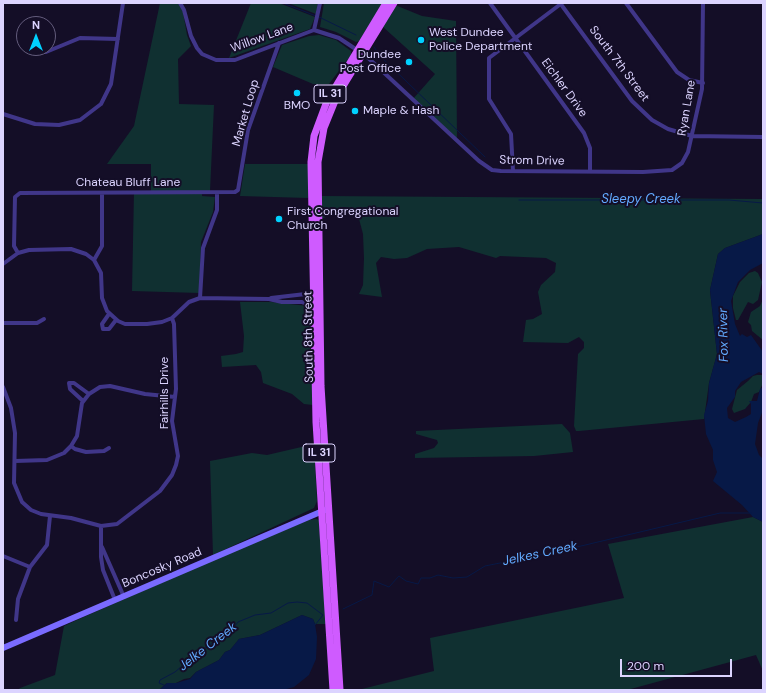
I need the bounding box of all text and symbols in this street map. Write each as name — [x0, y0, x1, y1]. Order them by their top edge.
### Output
north arrow — [16, 16, 56, 56]
text: N — [32, 18, 40, 32]
street label: Willow Lane — [229, 20, 295, 56]
street label: South 7th Street — [586, 23, 652, 105]
place label: West Dundee Police Department — [429, 26, 533, 54]
marker: West Dundee Police Department — [416, 35, 426, 45]
place label: Dundee Post Office — [340, 48, 401, 76]
street label: Eichler Drive — [538, 56, 590, 120]
marker: Dundee Post Office — [404, 57, 414, 67]
street label: Market Loop — [230, 78, 262, 148]
street label: Ryan Lane — [675, 79, 699, 137]
road number: IL 31 — [314, 85, 346, 103]
marker: BMO — [292, 88, 302, 98]
place label: BMO — [284, 99, 310, 113]
place label: Maple & Hash — [363, 104, 439, 118]
marker: Maple & Hash — [350, 106, 360, 116]
street label: Strom Drive — [499, 153, 565, 169]
street label: Chateau Bluff Lane — [76, 176, 180, 190]
water label: Sleepy Creek — [601, 192, 681, 208]
place label: First Congregational Church — [287, 205, 399, 233]
marker: First Congregational Church — [274, 214, 284, 224]
street label: South 8th Street — [301, 291, 317, 383]
water label: Fox River — [716, 308, 732, 362]
street label: Fairhills Drive — [158, 357, 172, 429]
road number: IL 31 — [303, 444, 335, 462]
water label: Jelkes Creek — [501, 538, 579, 570]
street label: Boncosky Road — [120, 545, 204, 591]
water label: Jelke Creek — [176, 619, 240, 675]
scale bar — [622, 651, 734, 677]
text: 200 m — [627, 658, 664, 674]

